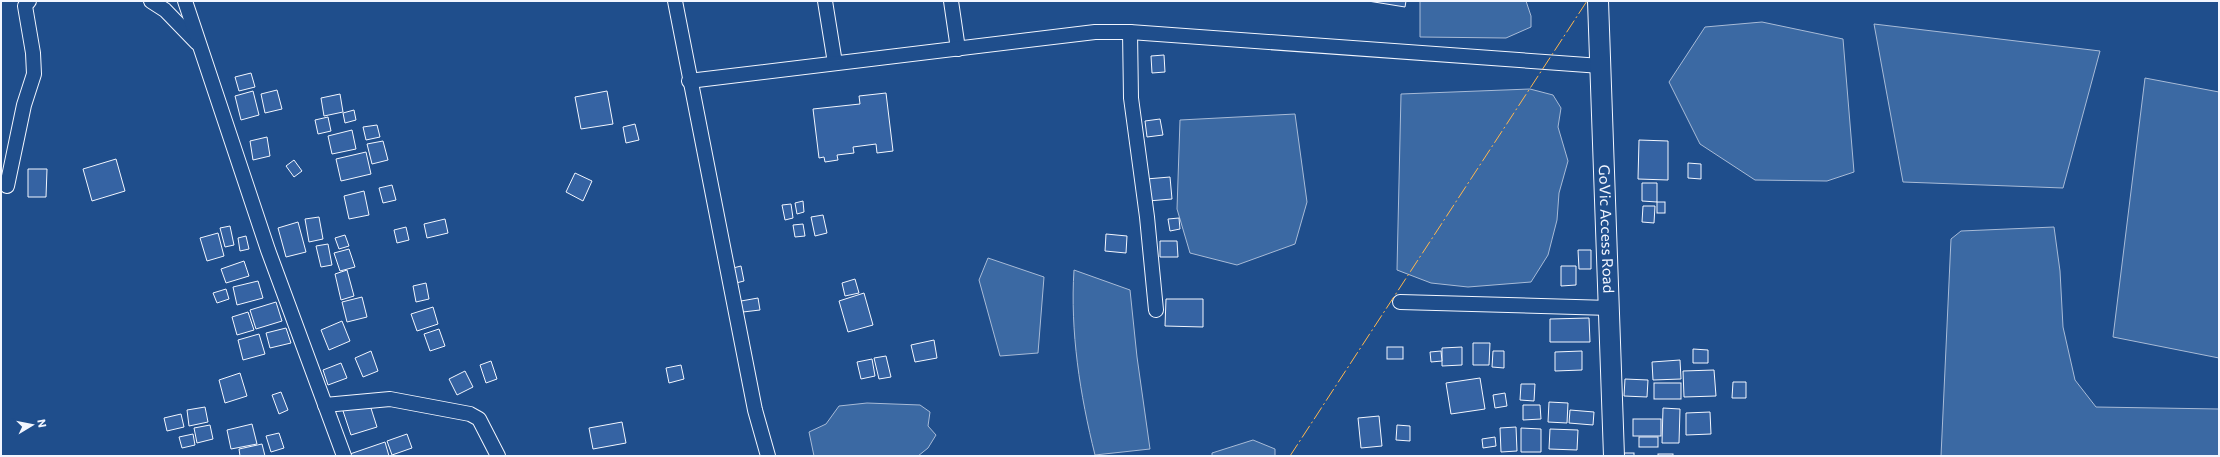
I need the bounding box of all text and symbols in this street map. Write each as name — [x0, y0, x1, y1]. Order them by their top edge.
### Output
street label: GoVic Access Road — [1596, 164, 1618, 293]
north arrow — [12, 405, 52, 445]
text: N — [35, 418, 49, 428]

